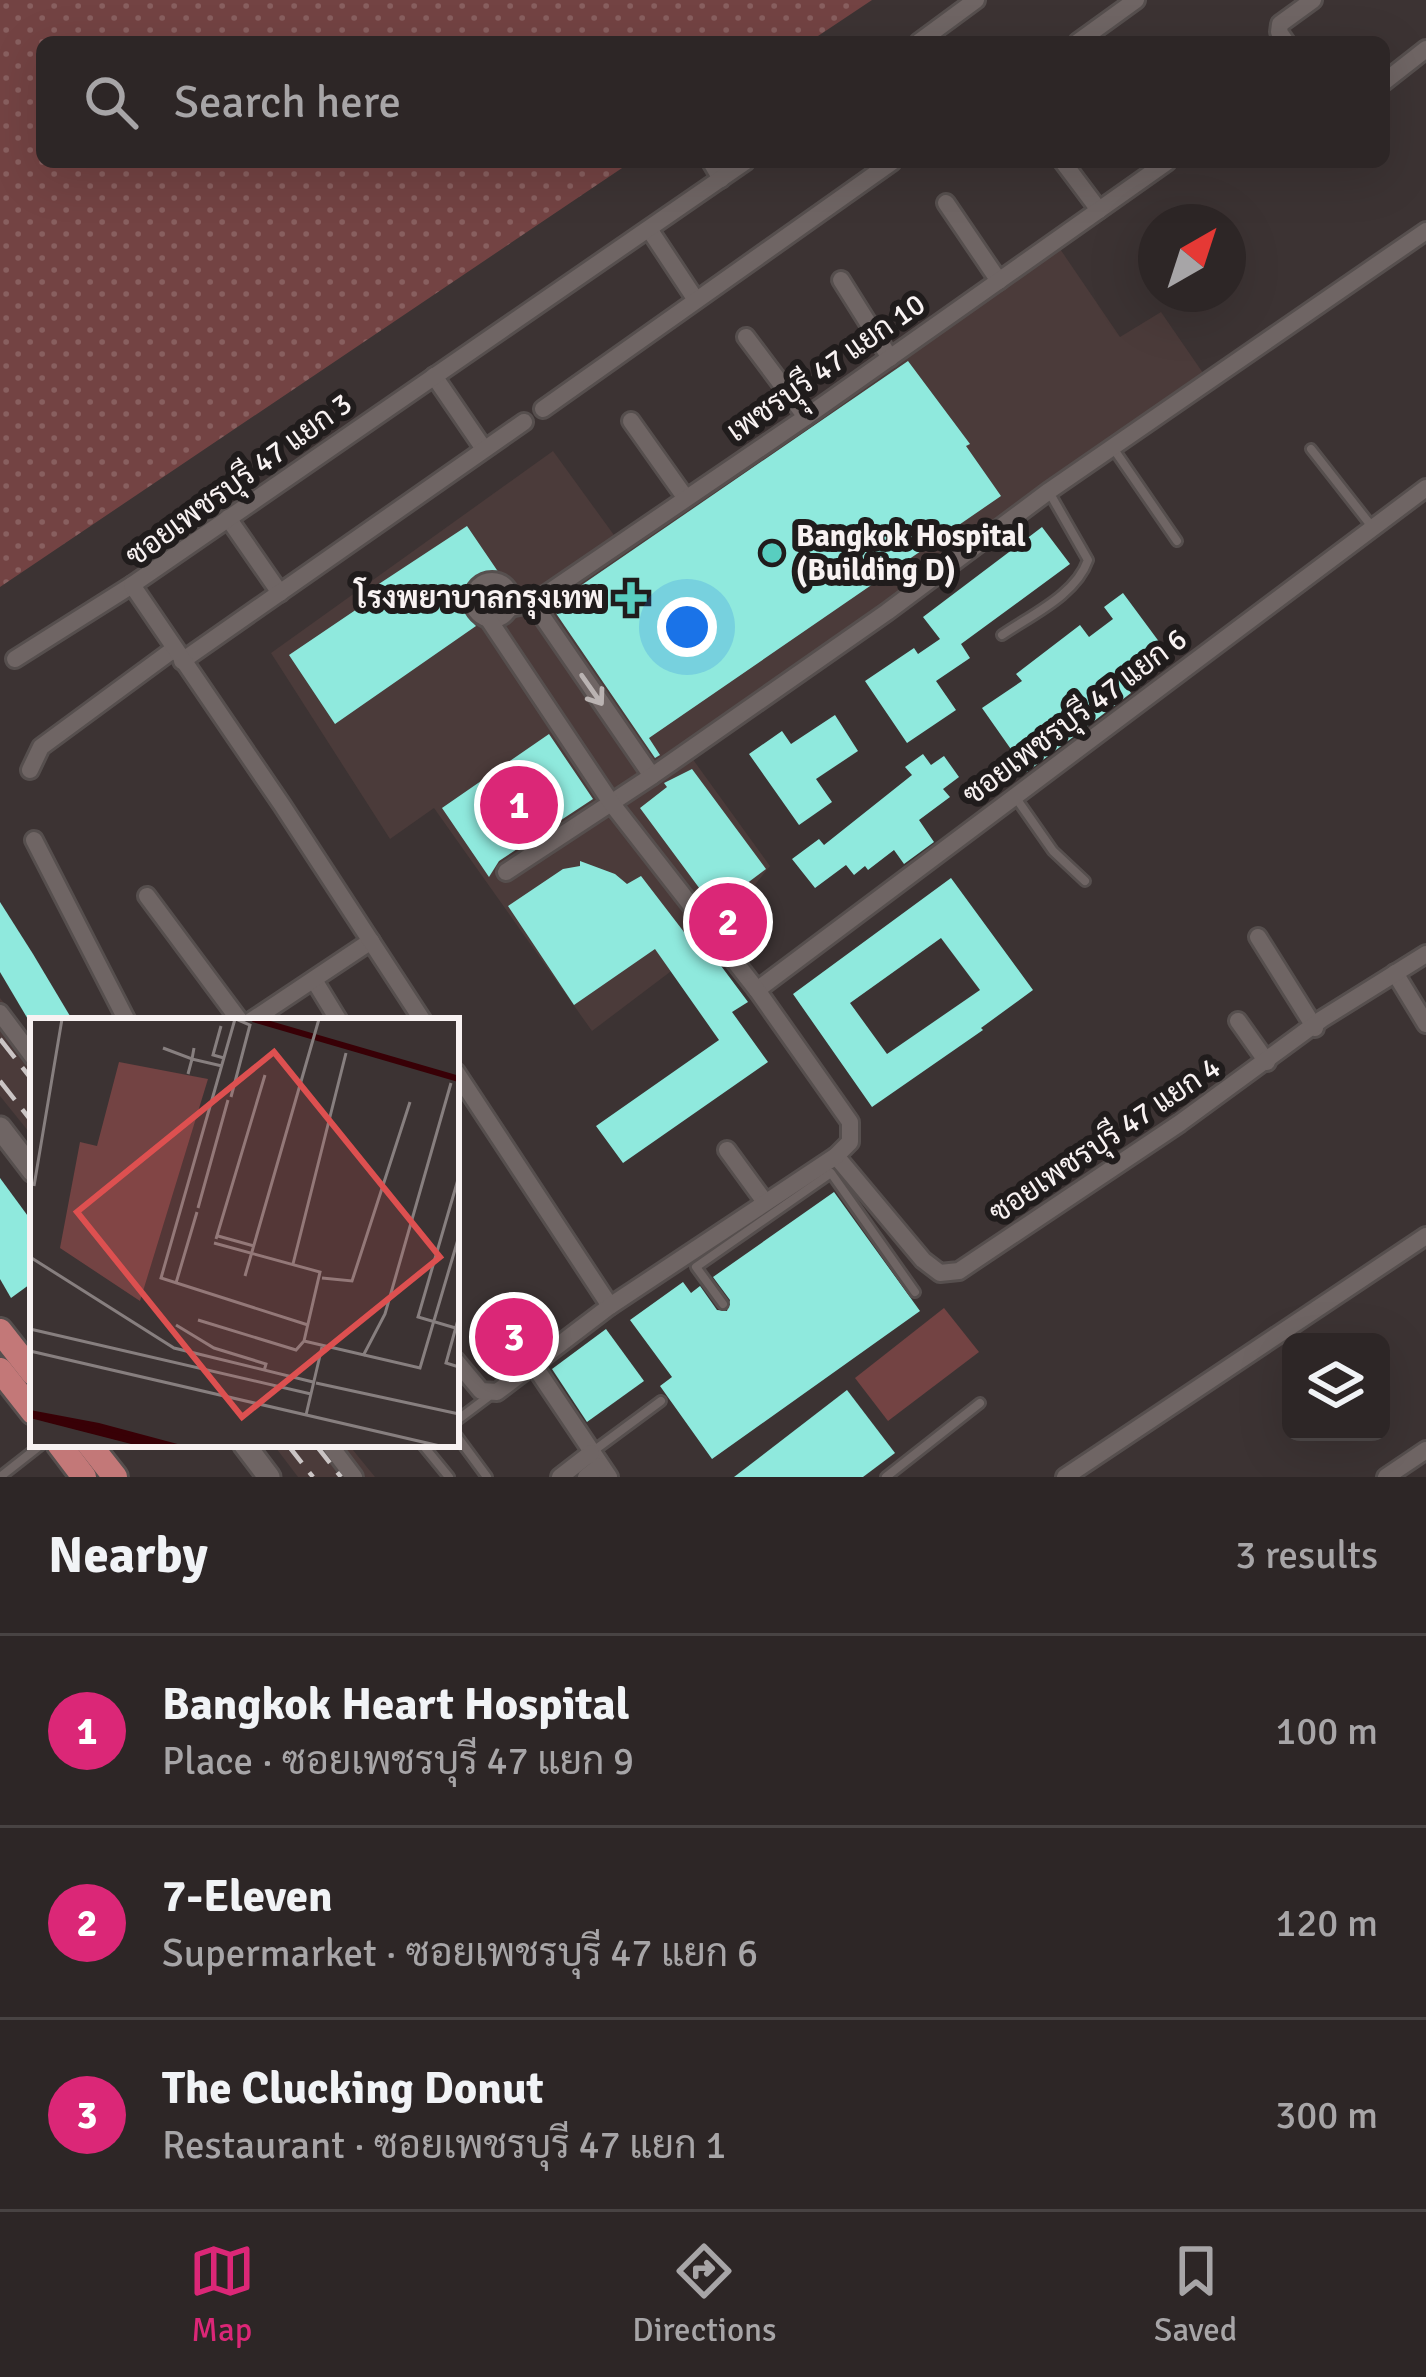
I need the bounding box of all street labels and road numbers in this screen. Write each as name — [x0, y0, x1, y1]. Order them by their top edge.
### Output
street label: เพชรบุุรี 47 แยก 10 — [719, 285, 939, 460]
street label: ซอยเพชรบุรี 47 แยก 3 — [118, 385, 361, 576]
street label: ซอยเพชรบุรี 47 แยก 6 — [955, 620, 1196, 815]
street label: ซอยเพชรบุรี 47 แยก 4 — [982, 1048, 1229, 1233]

